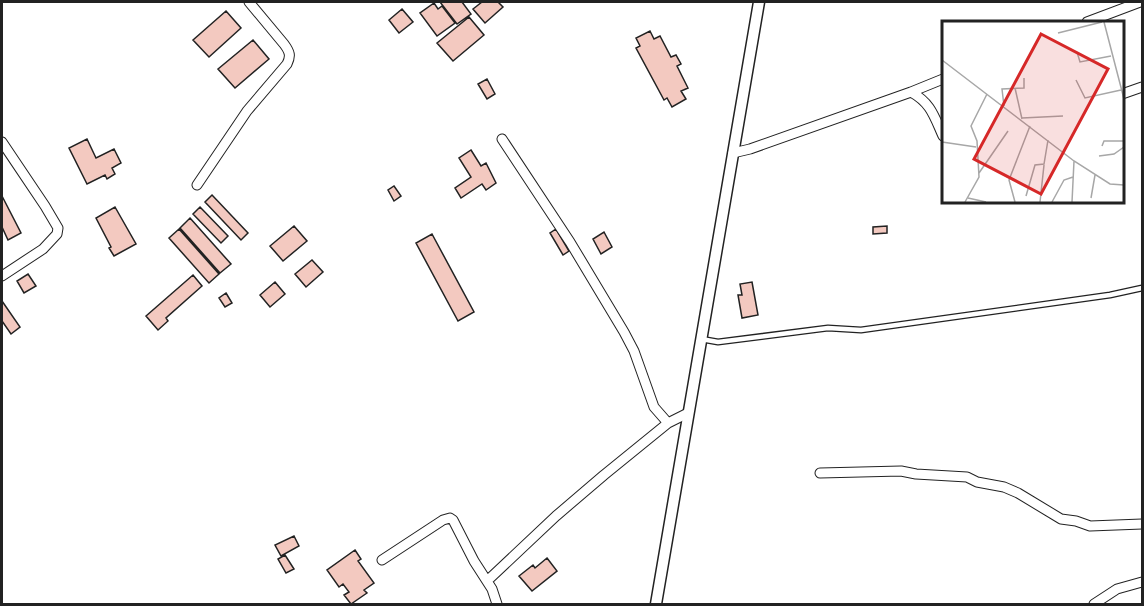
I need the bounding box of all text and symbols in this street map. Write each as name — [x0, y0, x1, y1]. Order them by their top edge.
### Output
inset map — [942, 21, 1123, 202]

